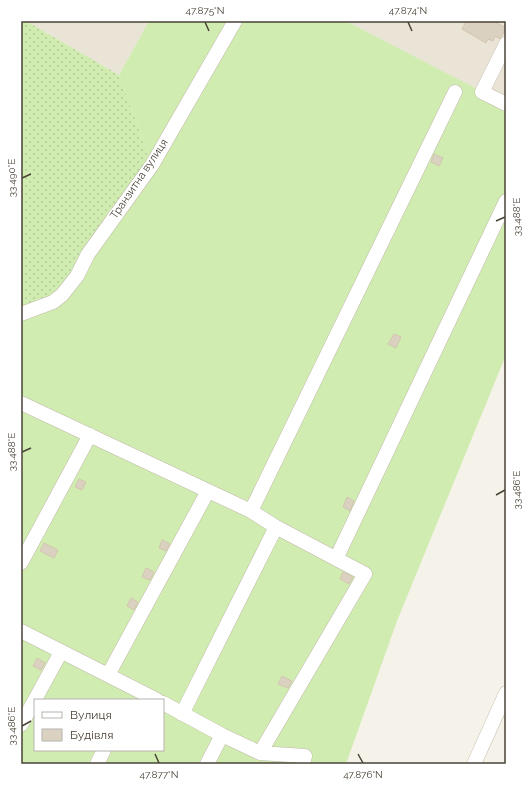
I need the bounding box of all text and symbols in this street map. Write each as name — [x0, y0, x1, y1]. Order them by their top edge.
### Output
text: 47.875°N — [186, 5, 224, 16]
text: 47.874°N — [389, 5, 427, 16]
street label: Транзитна вулиця — [107, 137, 171, 221]
text: 33.490°E — [6, 159, 17, 197]
text: 33.488°E — [511, 198, 522, 236]
text: 33.488°E — [6, 433, 17, 471]
text: 33.486°E — [511, 471, 522, 509]
legend — [34, 699, 164, 751]
text: 33.486°E — [6, 707, 17, 745]
text: Вулиця — [70, 708, 112, 722]
text: Будівля — [70, 728, 113, 742]
text: 47.877°N — [139, 769, 179, 780]
text: 47.876°N — [343, 769, 383, 780]

